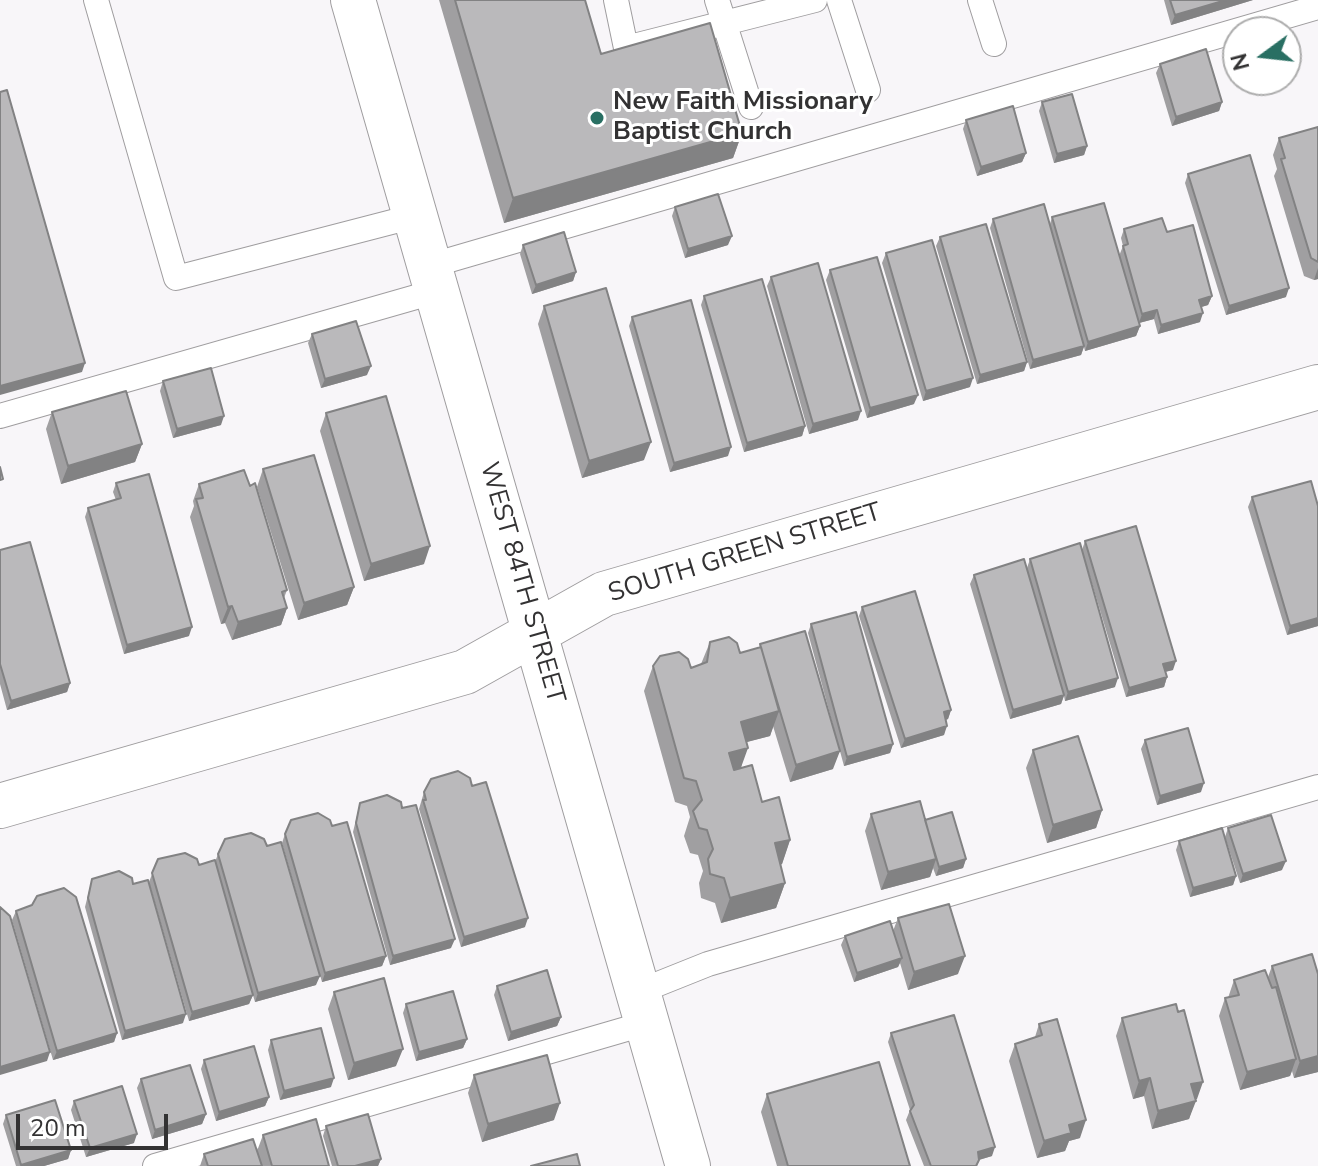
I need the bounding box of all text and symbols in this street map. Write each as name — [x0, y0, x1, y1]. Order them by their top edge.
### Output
north arrow — [1222, 16, 1302, 96]
text: N — [1224, 50, 1257, 74]
place label: New Faith Missionary Baptist Church — [613, 87, 873, 148]
marker: New Faith Missionary Baptist Church — [588, 109, 606, 127]
street label: WEST 84TH STREET — [472, 459, 570, 707]
street label: SOUTH GREEN STREET — [605, 498, 885, 610]
scale bar — [20, 1098, 172, 1148]
text: 20 m — [30, 1112, 86, 1144]

